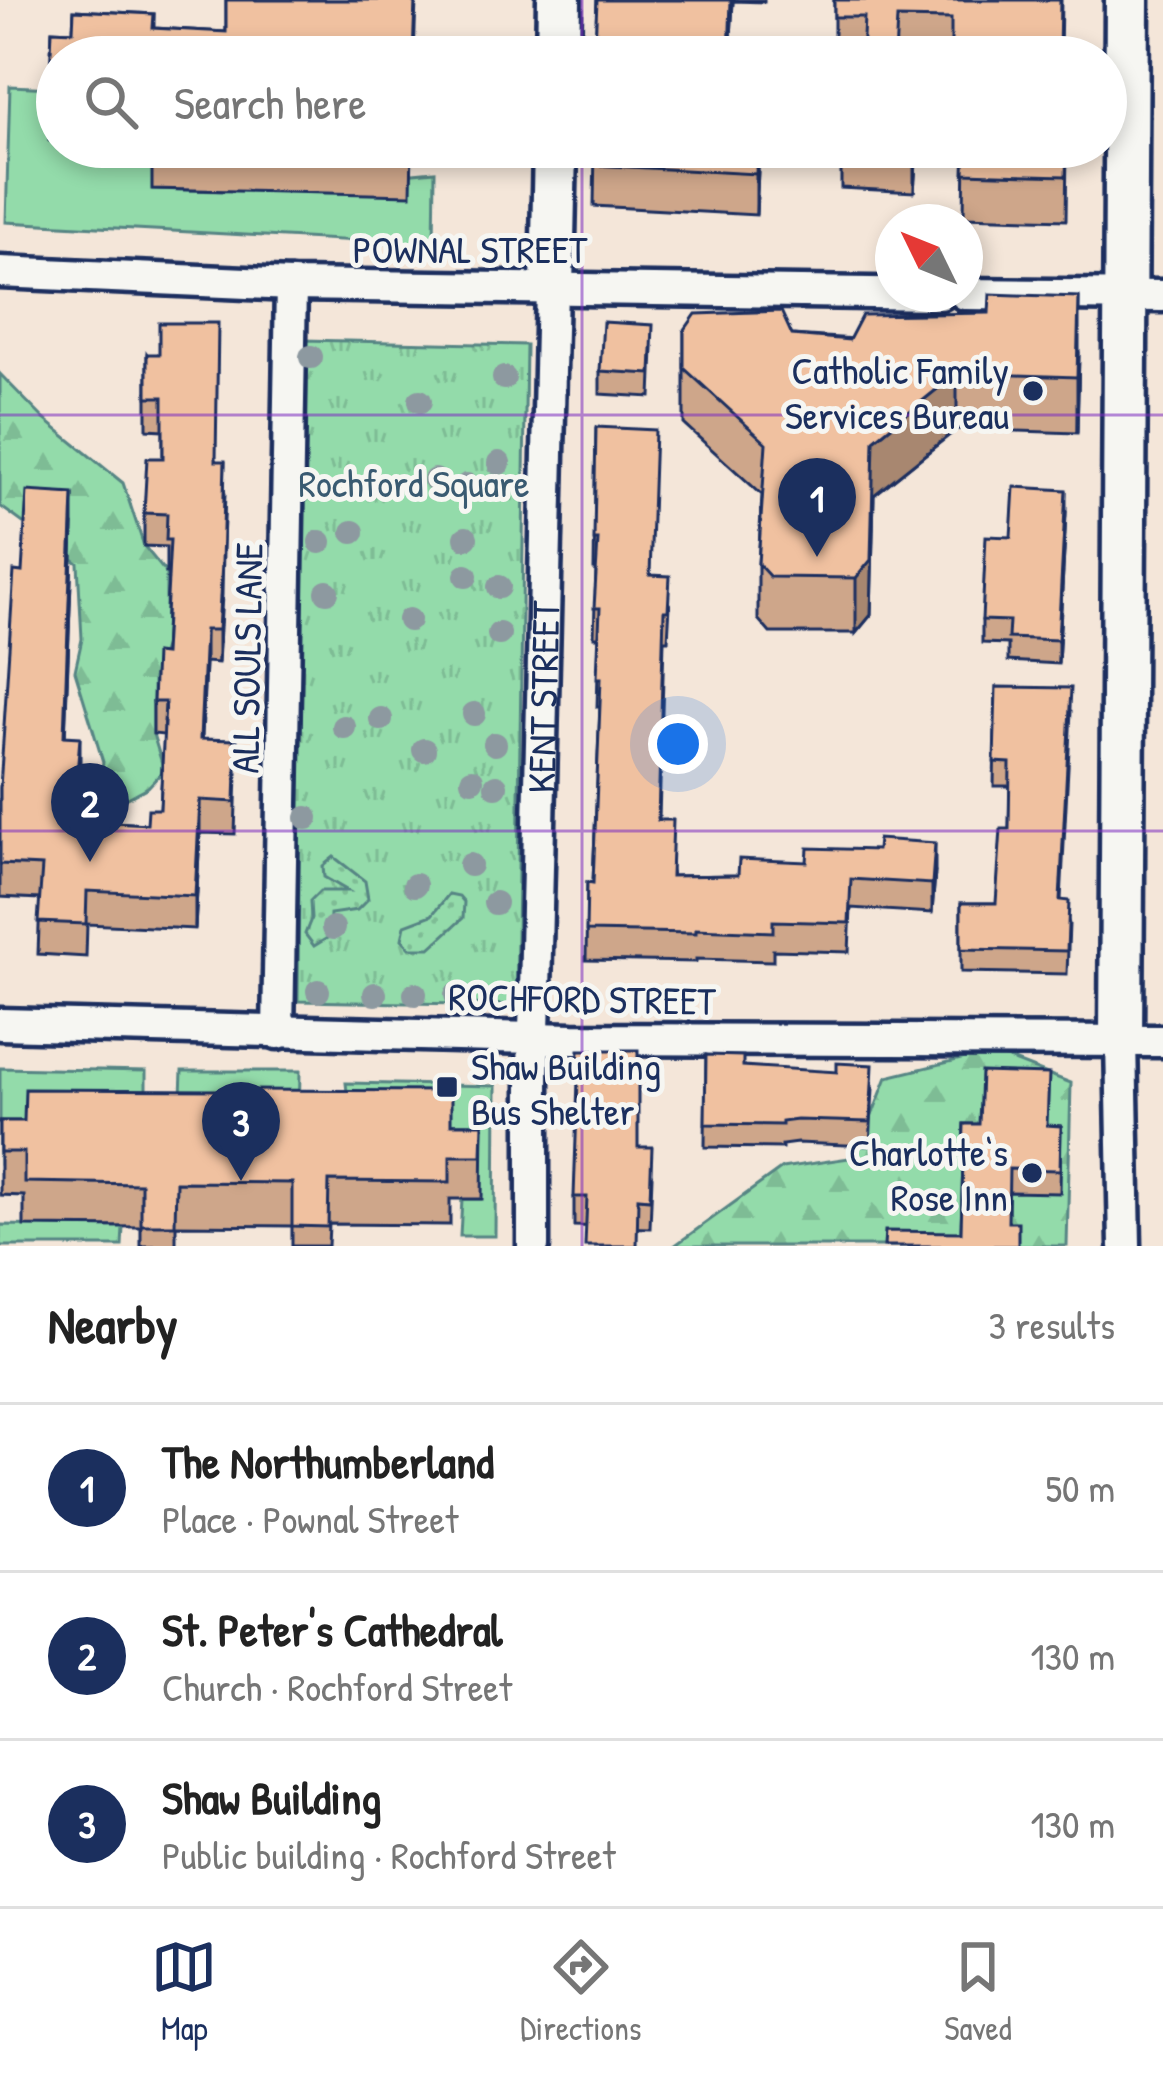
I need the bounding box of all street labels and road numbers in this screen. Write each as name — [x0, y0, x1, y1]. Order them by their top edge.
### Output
street label: POWNAL STREET — [353, 222, 588, 275]
street label: ALL SOULS LANE — [217, 542, 275, 774]
street label: KENT STREET — [513, 600, 571, 794]
street label: ROCHFORD STREET — [448, 969, 717, 1027]

